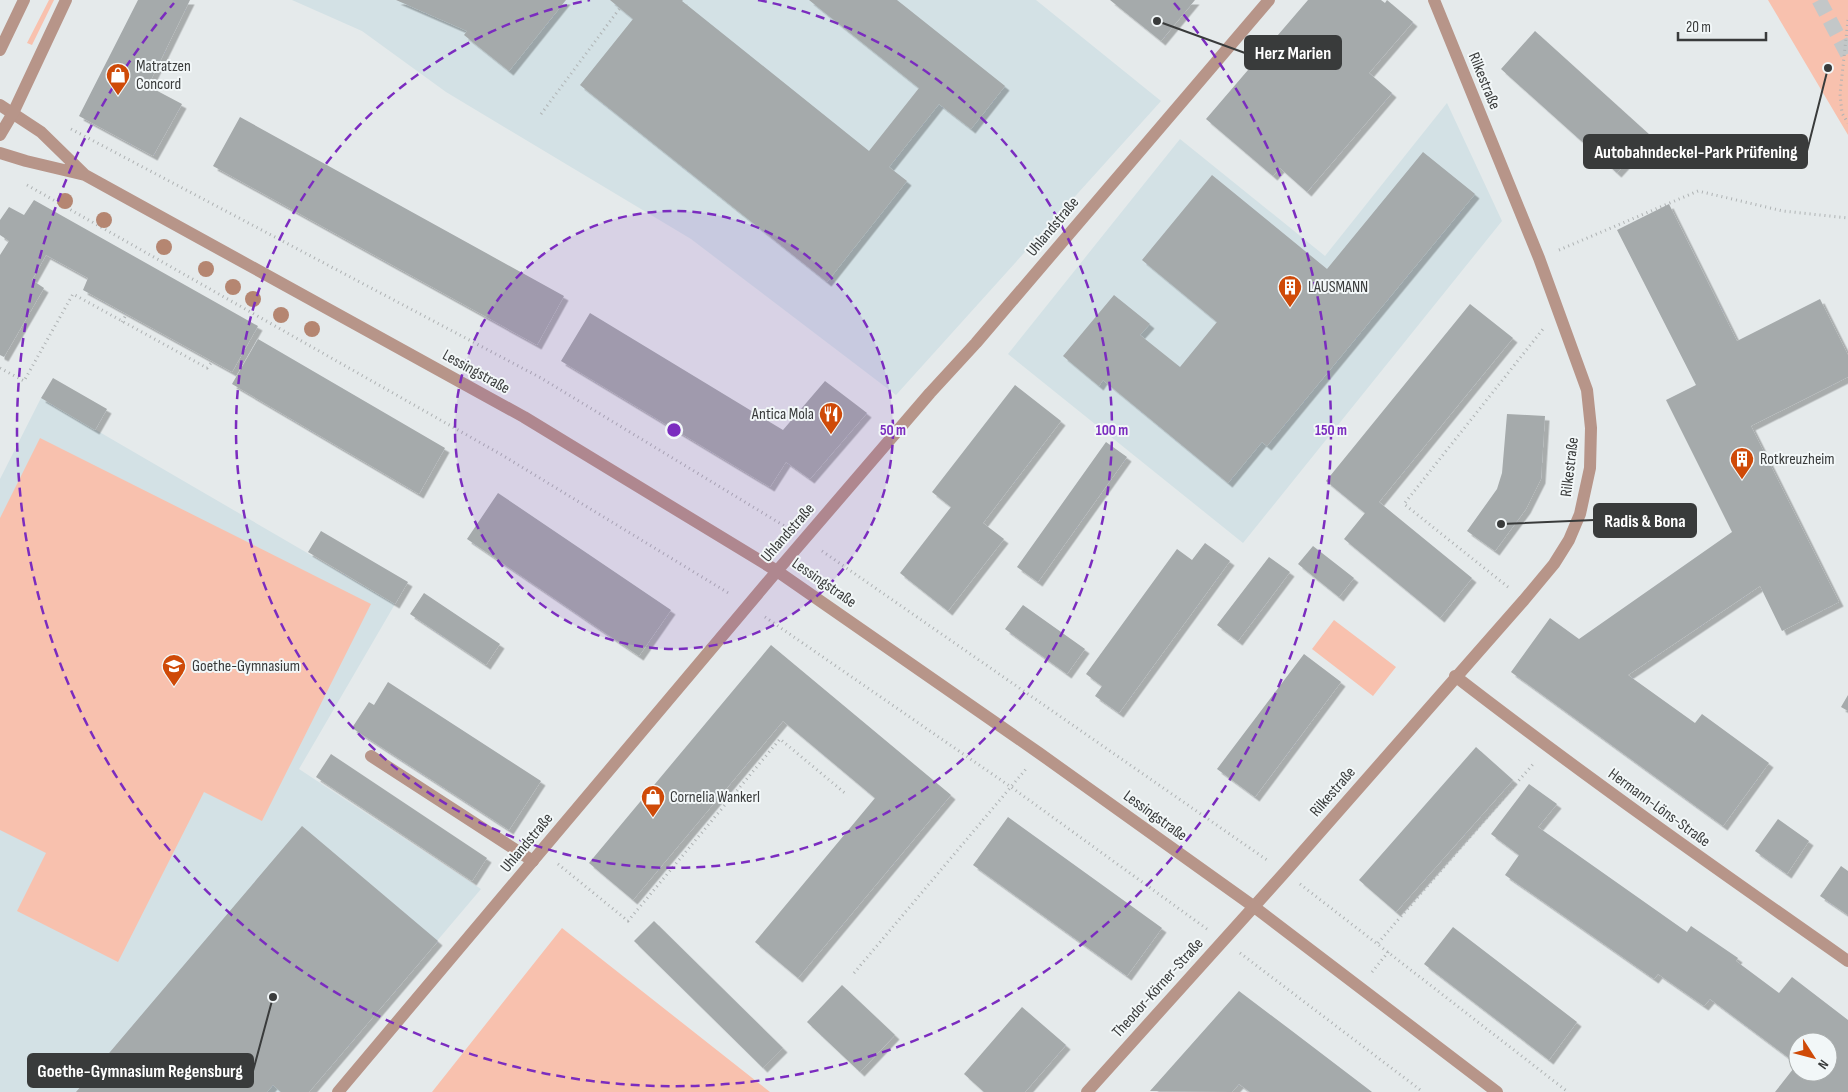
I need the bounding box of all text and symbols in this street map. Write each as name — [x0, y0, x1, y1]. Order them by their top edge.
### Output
scale bar — [1678, 10, 1766, 42]
text: 20 m — [1686, 18, 1711, 37]
callout: Herz Marien — [1245, 36, 1341, 69]
text: Herz Marien — [1255, 43, 1331, 64]
street label: Rilkestraße — [1464, 50, 1504, 112]
place label: Matratzen Concord — [136, 57, 191, 94]
shop icon: Matratzen Concord — [105, 62, 131, 96]
callout: Autobahndeckel-Park Prüfening — [1584, 135, 1807, 168]
text: Autobahndeckel-Park Prüfening — [1594, 142, 1798, 163]
street label: Uhlandstraße — [1023, 193, 1083, 261]
building icon: LAUSMANN — [1277, 274, 1303, 308]
place label: LAUSMANN — [1308, 278, 1368, 297]
street label: Lessingstraße — [439, 346, 513, 398]
restaurant icon: Antica Mola — [818, 401, 844, 435]
place label: Antica Mola — [751, 405, 814, 424]
centre of rings — [665, 421, 683, 439]
text: 50 m — [880, 421, 906, 440]
text: 100 m — [1096, 421, 1128, 440]
text: 150 m — [1315, 421, 1347, 440]
street label: Rilkestraße — [1557, 436, 1583, 498]
building icon: Rotkreuzheim — [1729, 446, 1755, 480]
place label: Rotkreuzheim — [1760, 450, 1835, 469]
street label: Uhlandstraße — [757, 500, 819, 566]
callout: Radis & Bona — [1594, 504, 1696, 537]
text: Radis & Bona — [1604, 511, 1686, 532]
street label: Lessingstraße — [788, 554, 860, 612]
school or university icon: Goethe-Gymnasium — [161, 653, 187, 687]
place label: Goethe-Gymnasium — [192, 657, 300, 676]
street label: Rilkestraße — [1306, 763, 1360, 821]
street label: Hermann-Löns-Straße — [1604, 765, 1714, 851]
shop icon: Cornelia Wankerl — [640, 784, 666, 818]
street label: Lessingstraße — [1119, 787, 1191, 845]
place label: Cornelia Wankerl — [670, 788, 760, 807]
street label: Uhlandstraße — [497, 809, 557, 877]
street label: Theodor-Körner-Straße — [1108, 934, 1208, 1042]
north arrow — [1788, 1032, 1838, 1082]
callout: Goethe-Gymnasium Regensburg — [28, 1054, 253, 1087]
text: N — [1814, 1056, 1832, 1072]
text: Goethe-Gymnasium Regensburg — [37, 1061, 243, 1082]

